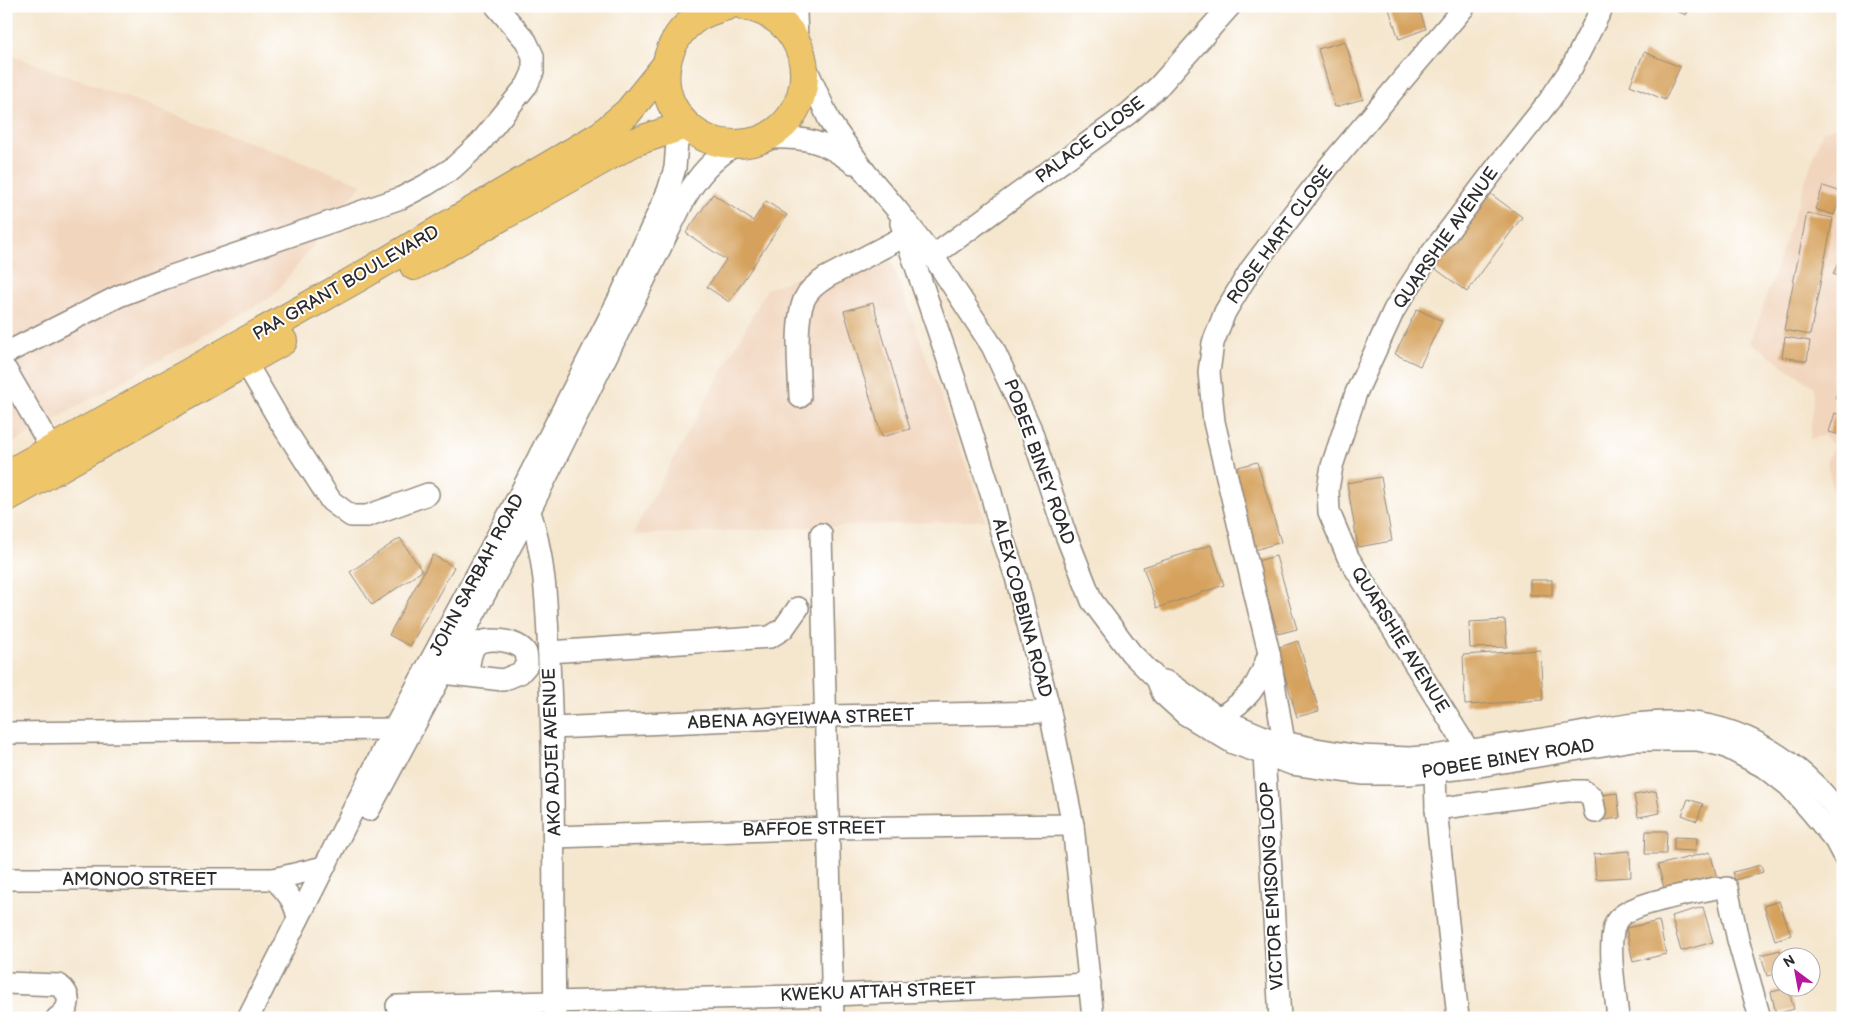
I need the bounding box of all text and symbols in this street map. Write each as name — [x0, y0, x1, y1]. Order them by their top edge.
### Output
street label: PALACE CLOSE — [1032, 92, 1149, 188]
street label: ROSE HART CLOSE — [1223, 162, 1337, 308]
street label: QUARSHIE AVENUE — [1389, 163, 1503, 313]
street label: PAA GRANT BOULEVARD — [249, 221, 443, 345]
street label: POBEE BINEY ROAD — [999, 376, 1079, 548]
street label: JOHN SARBAH ROAD — [425, 490, 529, 660]
street label: ALEX COBBINA ROAD — [988, 516, 1056, 700]
street label: QUARSHIE AVENUE — [1347, 563, 1453, 717]
street label: AKO ADJEI AVENUE — [539, 667, 565, 836]
street label: ABENA AGYEIWAA STREET — [687, 705, 915, 733]
street label: POBEE BINEY ROAD — [1420, 735, 1596, 783]
street label: VICTOR EMISONG LOOP — [1256, 781, 1288, 991]
street label: BAFFOE STREET — [742, 817, 886, 841]
street label: AMONOO STREET — [63, 869, 217, 890]
north arrow — [1772, 946, 1822, 996]
text: N — [1780, 951, 1798, 971]
street label: KWEKU ATTAH STREET — [780, 978, 976, 1006]

